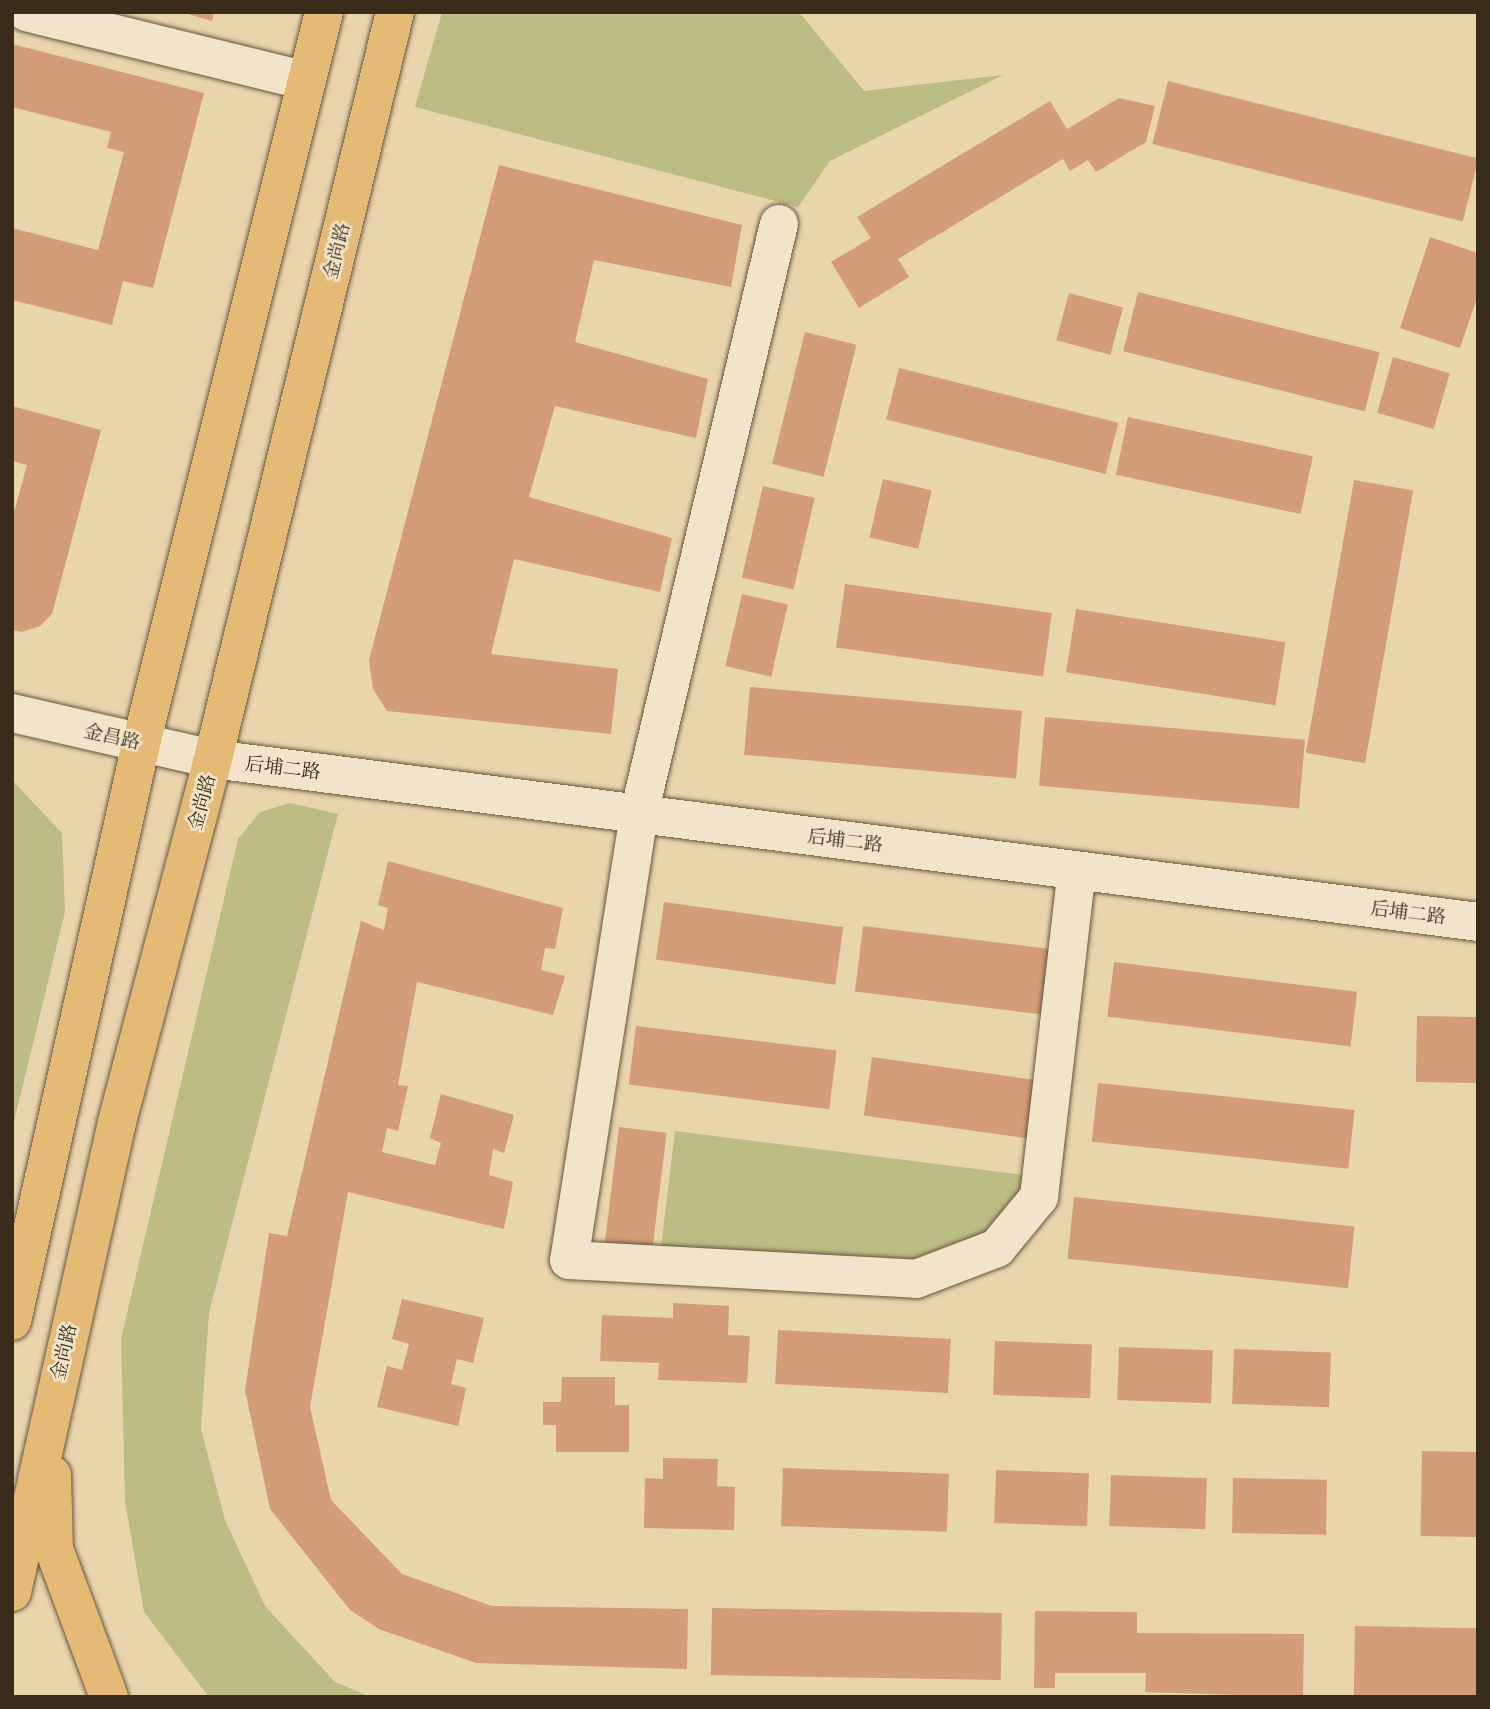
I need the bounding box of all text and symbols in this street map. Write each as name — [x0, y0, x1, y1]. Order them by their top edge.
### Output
street label: 金尚路 — [319, 221, 355, 281]
street label: 金昌路 — [82, 719, 142, 755]
street label: 后埔二路 — [244, 752, 322, 784]
street label: 金尚路 — [184, 772, 220, 832]
street label: 后埔二路 — [806, 825, 884, 857]
street label: 后埔二路 — [1369, 897, 1447, 929]
street label: 金尚路 — [46, 1322, 82, 1382]

